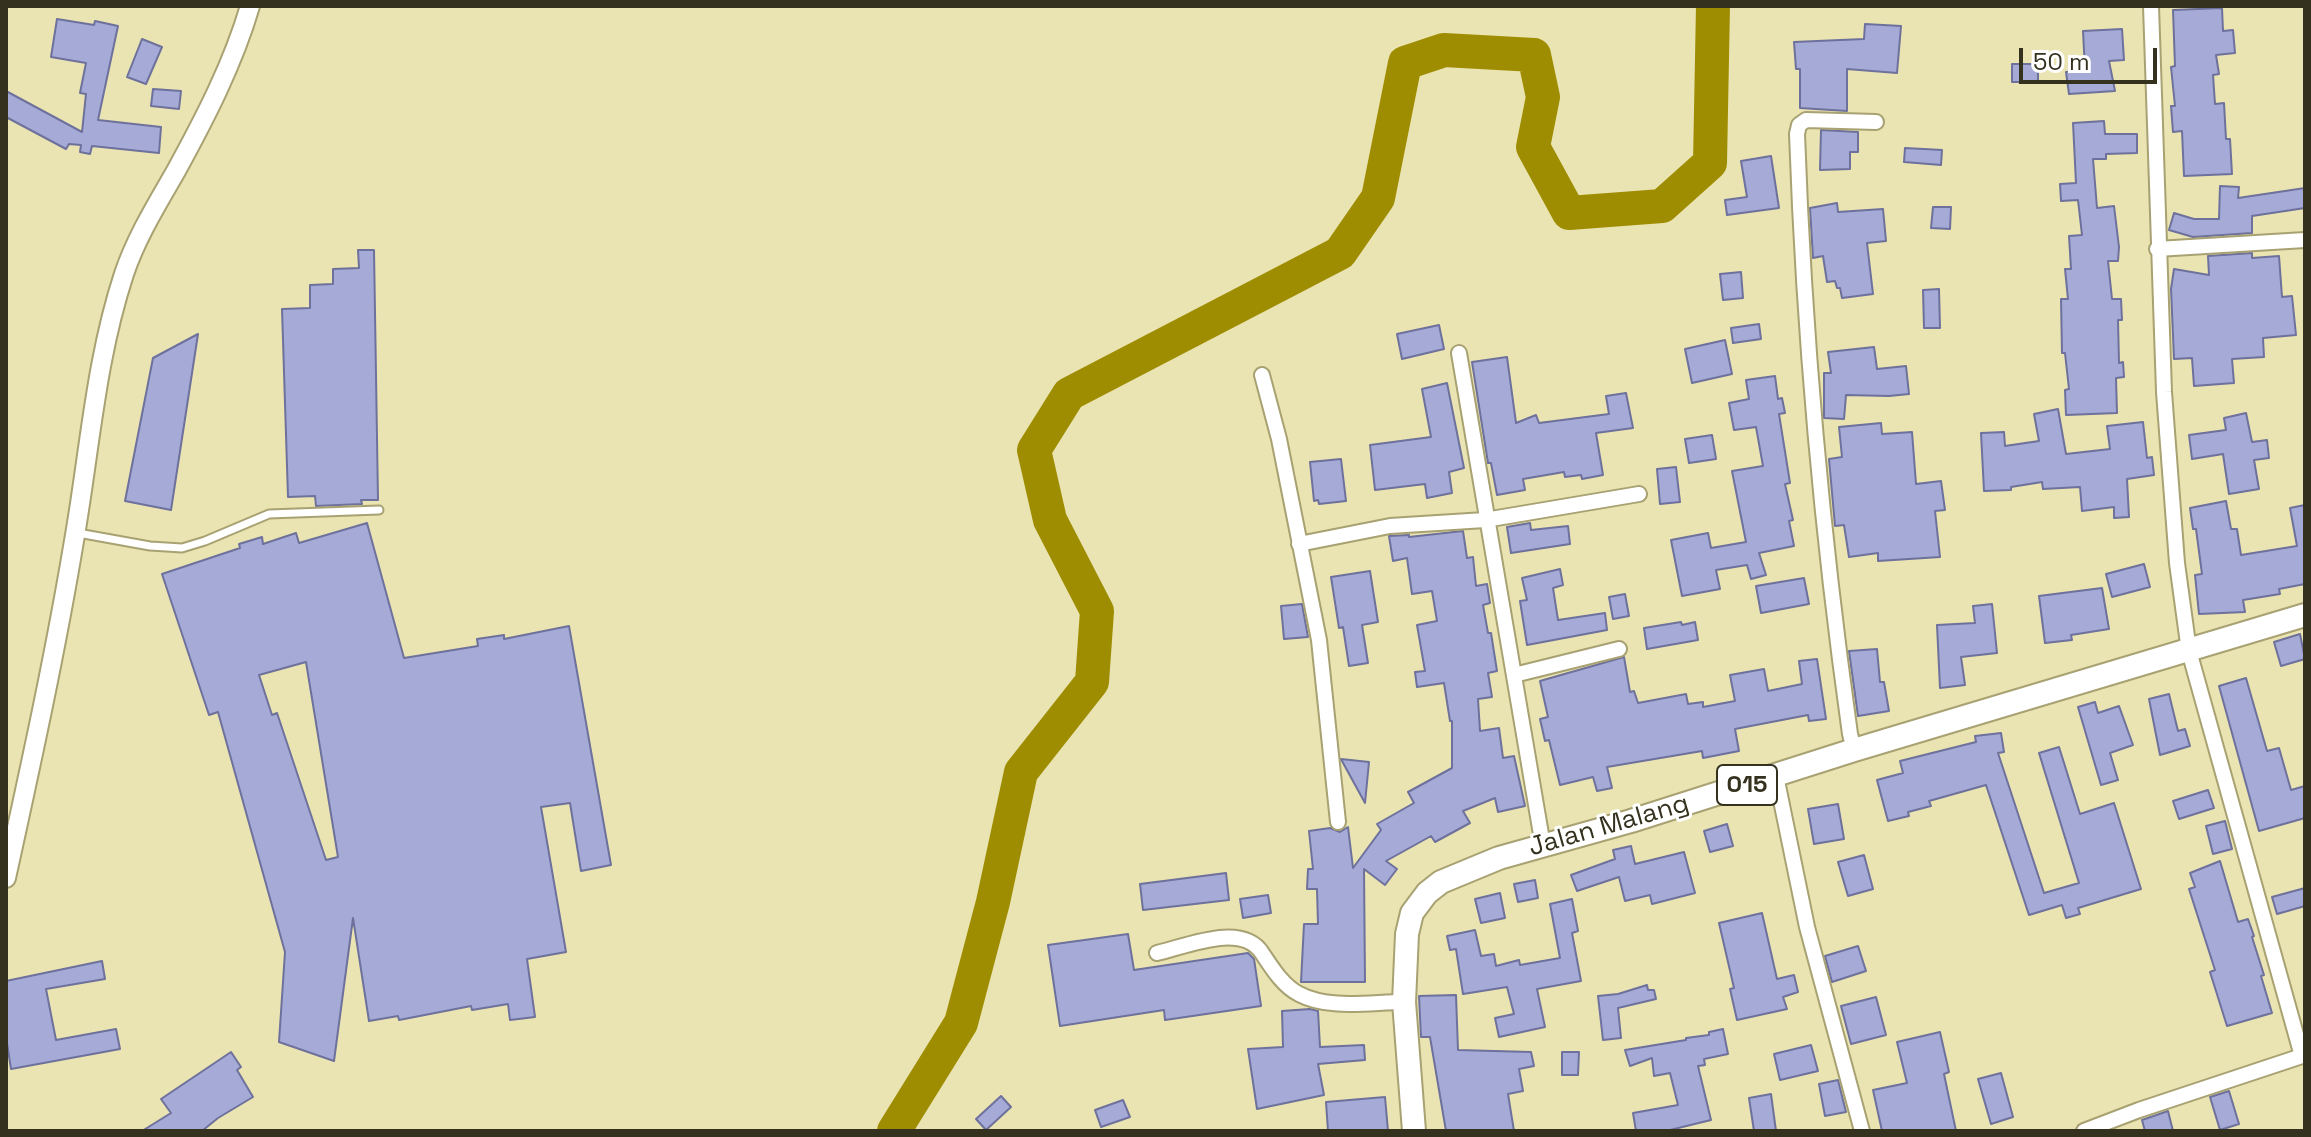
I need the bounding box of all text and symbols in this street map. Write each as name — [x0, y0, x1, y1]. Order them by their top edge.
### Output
scale bar — [2023, 32, 2161, 82]
text: 50 m — [2033, 46, 2090, 77]
road number: 015 — [1717, 765, 1777, 805]
street label: Jalan Malang — [1525, 788, 1693, 864]

